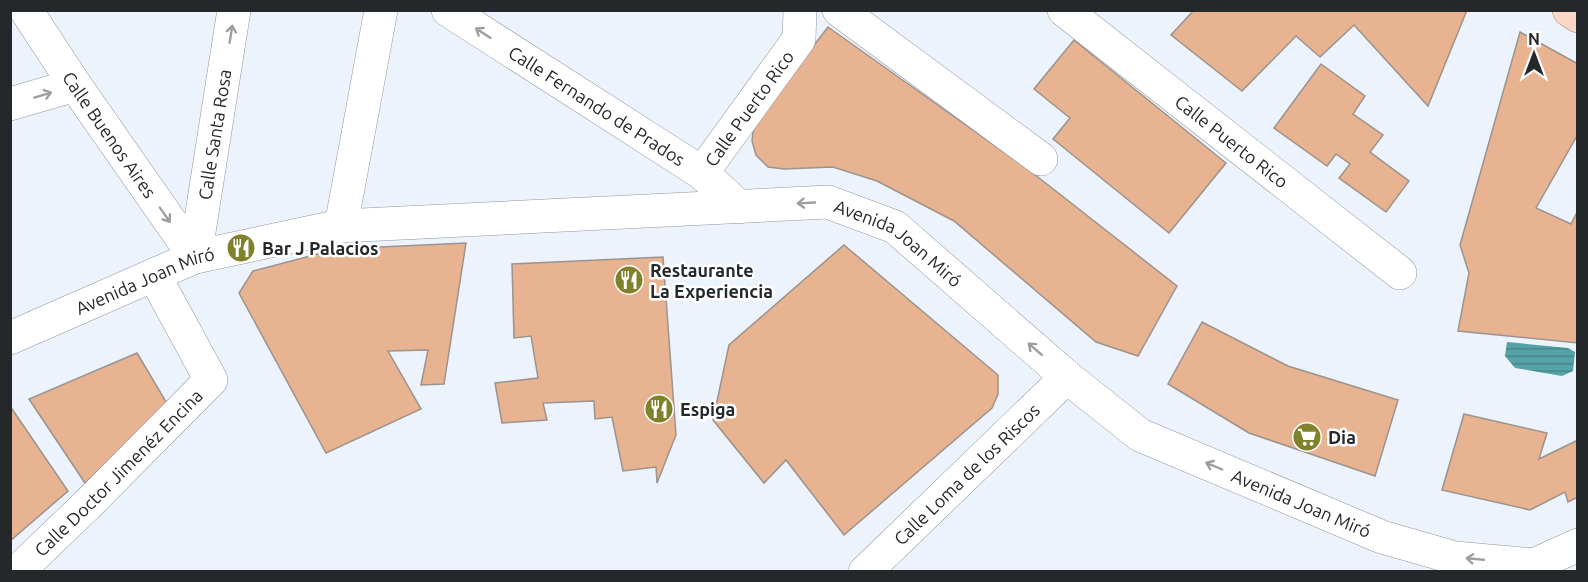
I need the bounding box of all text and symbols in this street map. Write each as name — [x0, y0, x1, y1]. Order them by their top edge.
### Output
one-way arrow — [225, 24, 236, 44]
north arrow — [1504, 24, 1564, 84]
one-way arrow — [475, 26, 492, 38]
text: N — [1528, 30, 1540, 48]
street label: Calle Fernando de Prados — [505, 42, 689, 170]
street label: Calle Puerto Rico — [700, 47, 797, 170]
street label: Calle Buenos Aires — [59, 68, 160, 201]
street label: Calle Santa Rosa — [194, 68, 235, 201]
one-way arrow — [33, 89, 52, 100]
street label: Calle Puerto Rico — [1171, 91, 1292, 192]
street label: Avenida Joan Miró — [832, 195, 966, 291]
one-way arrow — [796, 198, 816, 209]
one-way arrow — [159, 206, 171, 223]
restaurant icon: Bar J Palacios — [225, 232, 257, 264]
place label: Bar J Palacios — [262, 238, 378, 258]
street label: Avenida Joan Miró — [72, 243, 216, 318]
place label: Restaurante La Experiencia — [650, 260, 773, 301]
restaurant icon: Restaurante La Experiencia — [613, 264, 645, 296]
one-way arrow — [1027, 342, 1042, 356]
street label: Calle Doctor Jimenéz Encina — [30, 385, 206, 560]
restaurant icon: Espiga — [643, 393, 675, 425]
place label: Espiga — [680, 399, 735, 419]
street label: Calle Loma de los Riscos — [890, 399, 1043, 549]
supermarket icon: Dia — [1291, 421, 1323, 453]
place label: Dia — [1328, 427, 1356, 447]
one-way arrow — [1205, 460, 1223, 471]
street label: Avenida Joan Miró — [1229, 465, 1374, 541]
one-way arrow — [1466, 554, 1486, 565]

